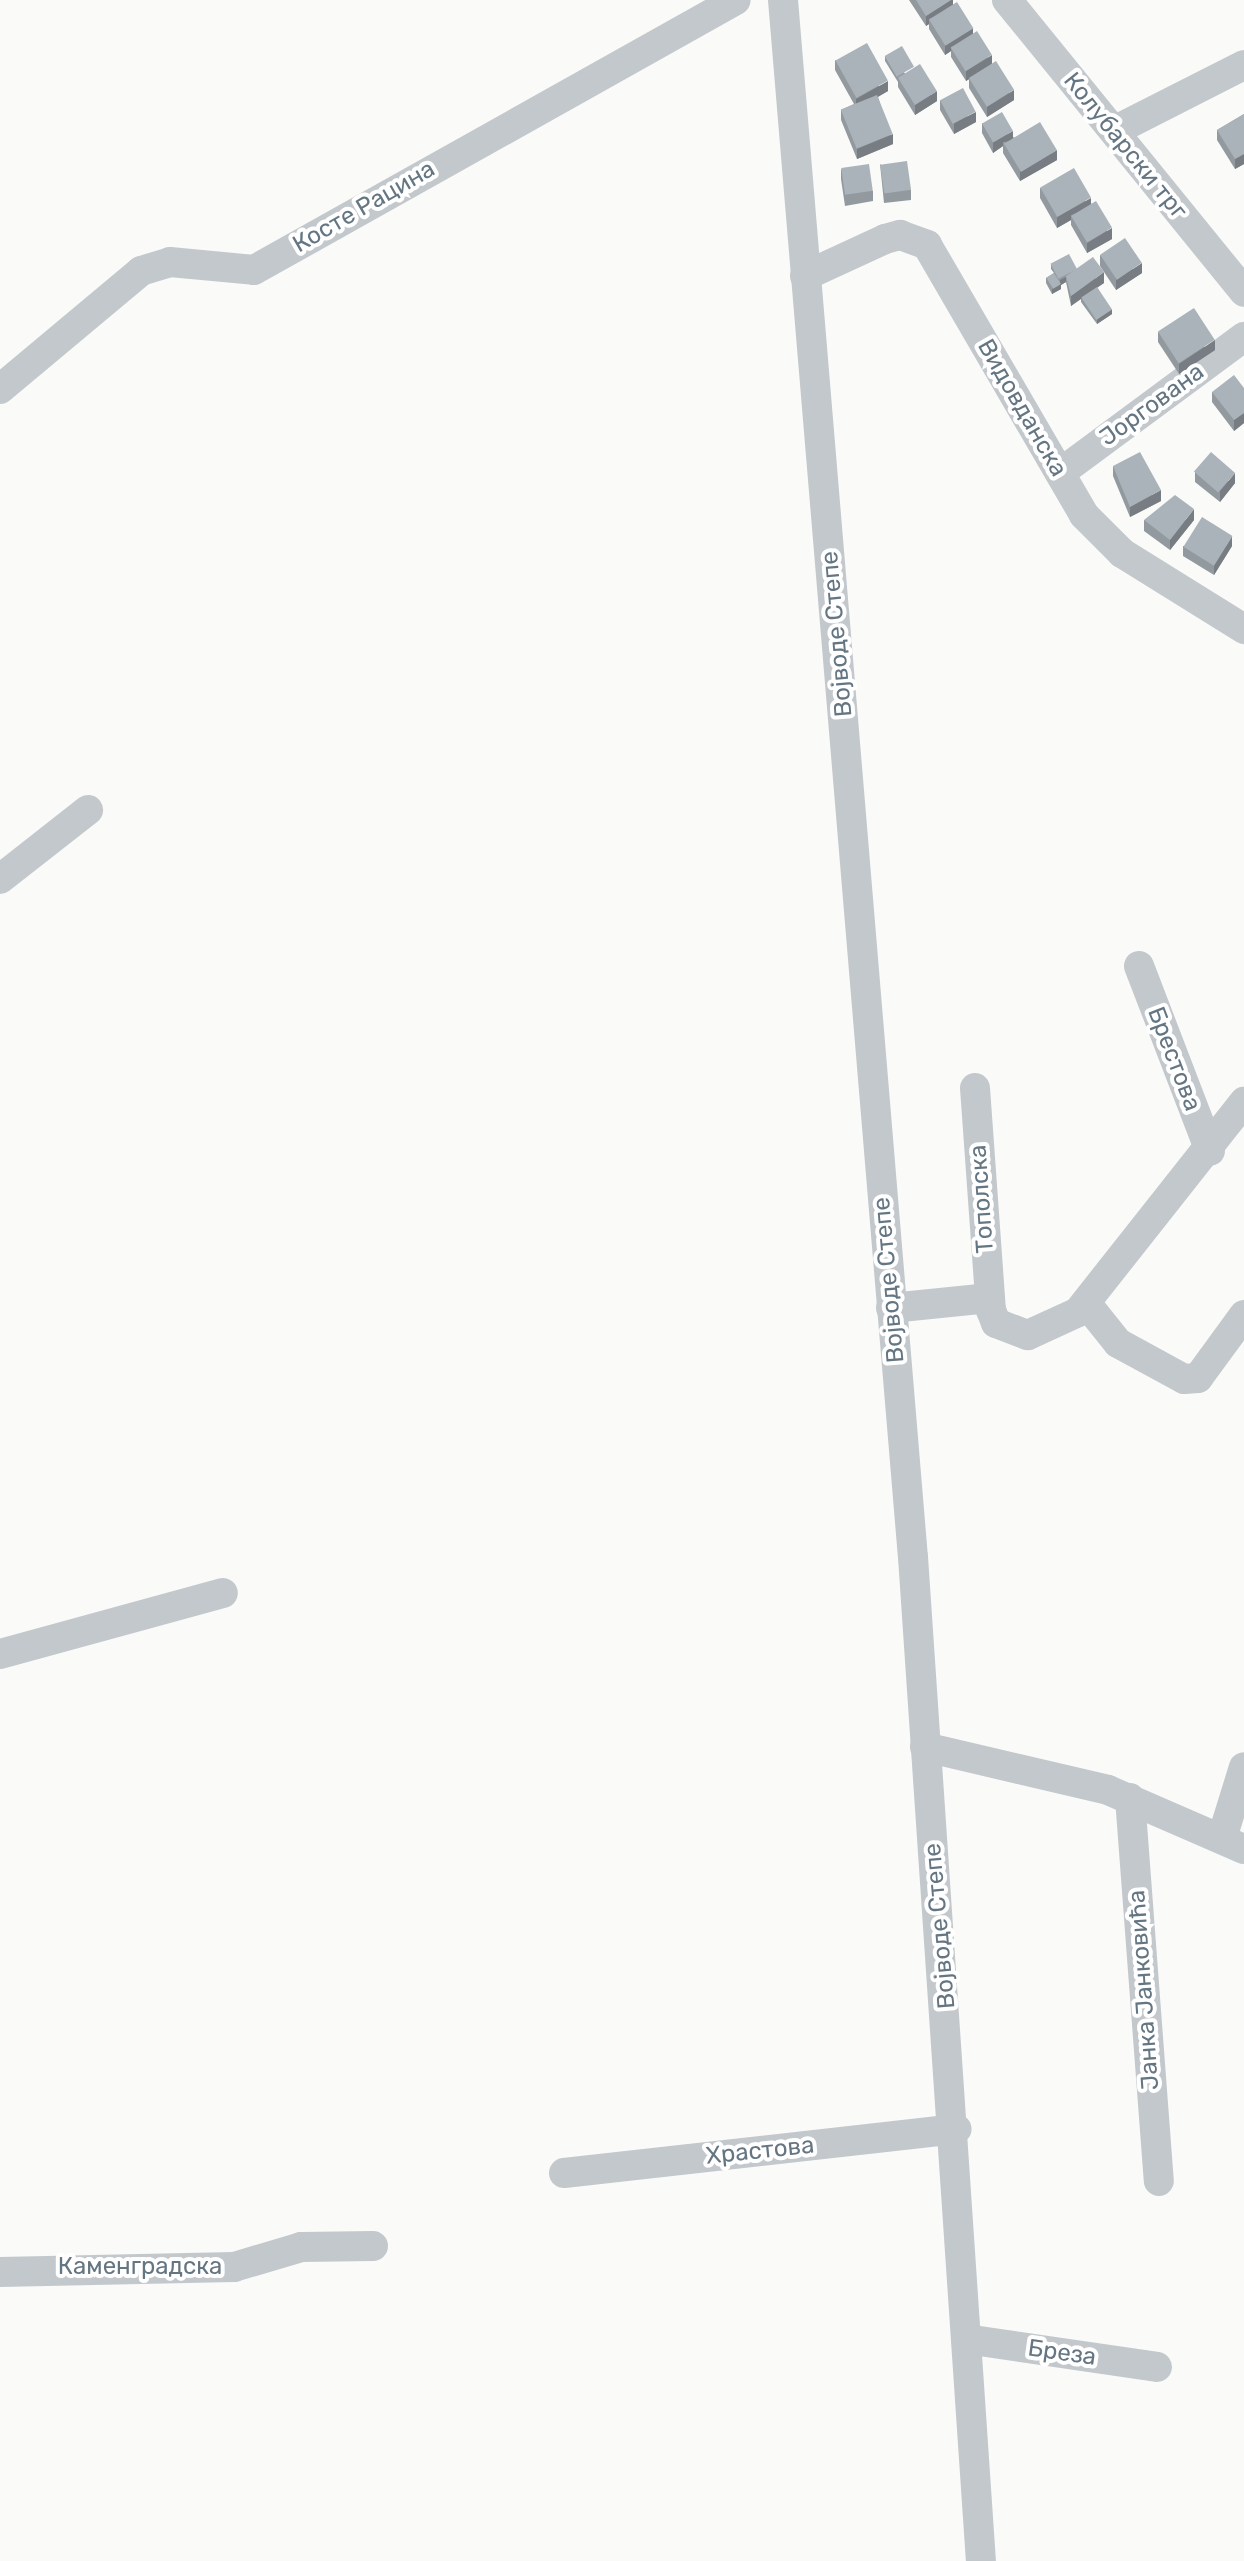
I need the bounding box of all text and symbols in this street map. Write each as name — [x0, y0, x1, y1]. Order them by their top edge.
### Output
street label: Колубарски трг — [1057, 67, 1193, 225]
street label: Косте Рацина — [288, 155, 440, 259]
street label: Видовданска — [971, 334, 1073, 482]
street label: Јоргована — [1094, 358, 1210, 452]
street label: Војводе Степе — [815, 550, 859, 718]
street label: Брестова — [1141, 1003, 1207, 1115]
street label: Тополска — [964, 1144, 1000, 1254]
street label: Војводе Степе — [867, 1196, 911, 1364]
street label: Војводе Степе — [918, 1842, 962, 2010]
street label: Јанка Јанковића — [1123, 1889, 1165, 2091]
street label: Храстова — [704, 2131, 816, 2171]
street label: Каменградска — [58, 2253, 222, 2281]
street label: Бреза — [1026, 2334, 1098, 2372]

